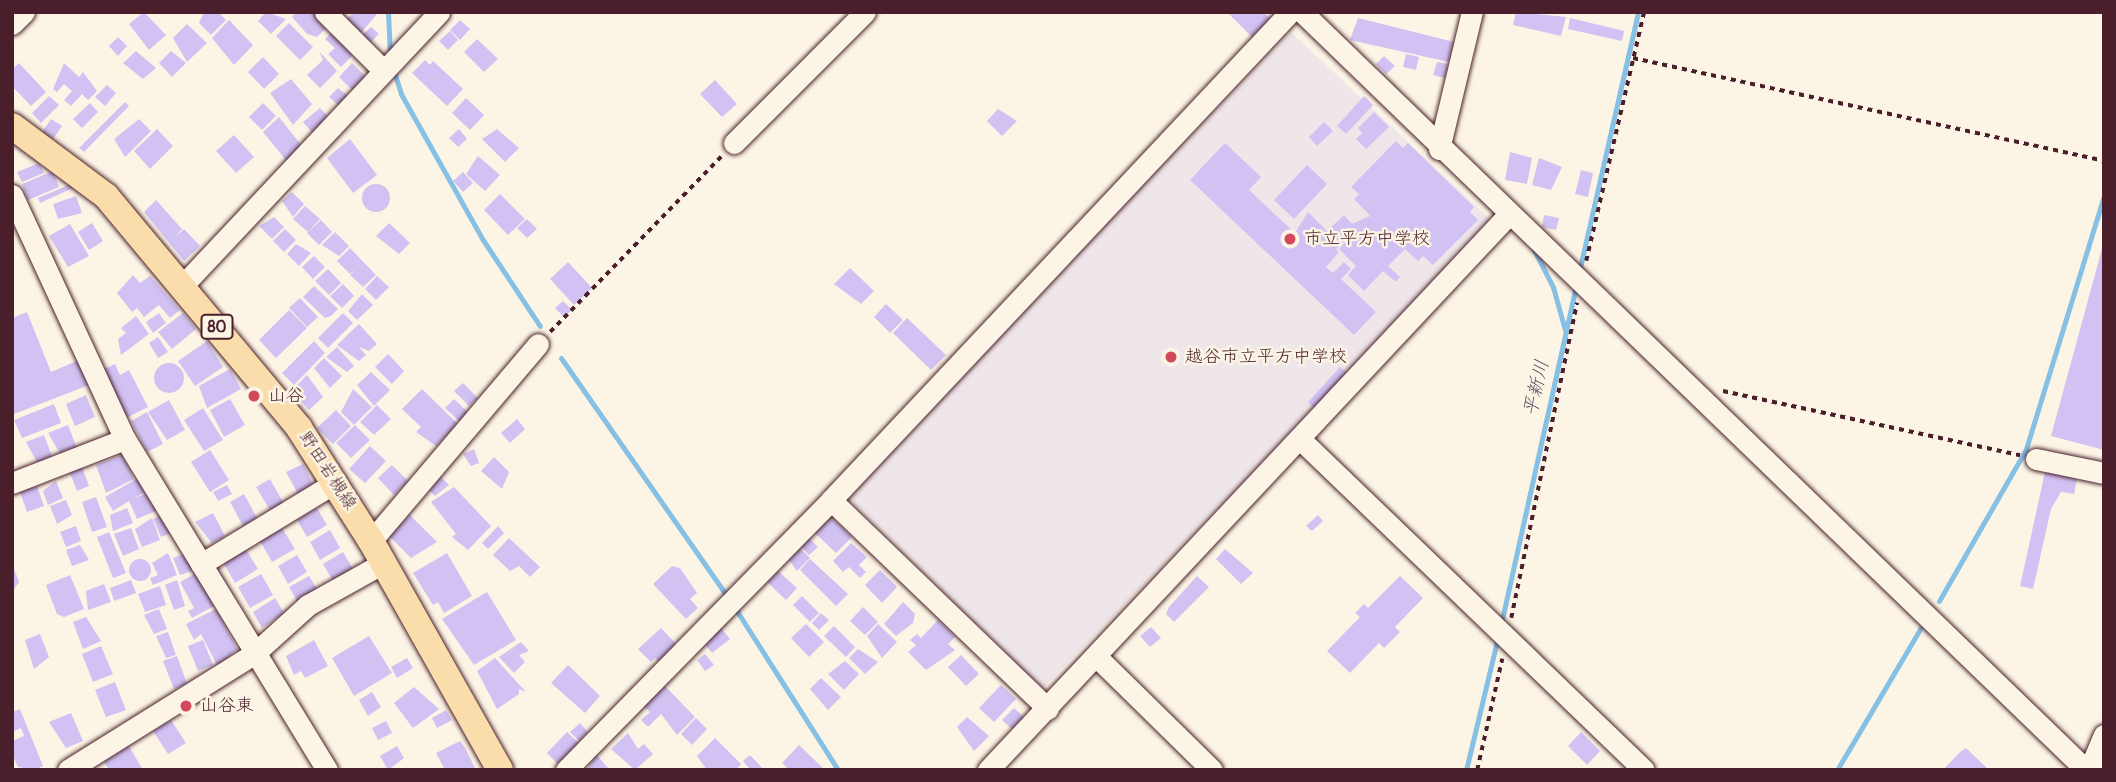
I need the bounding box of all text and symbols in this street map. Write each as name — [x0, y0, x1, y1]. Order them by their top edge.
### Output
place label: 市立平方中学校 — [1304, 228, 1430, 250]
marker: 市立平方中学校 — [1282, 231, 1298, 247]
road number: 80 — [200, 314, 234, 340]
place label: 越谷市立平方中学校 — [1185, 346, 1347, 368]
marker: 越谷市立平方中学校 — [1163, 349, 1179, 365]
water label: 平新川 — [1519, 358, 1555, 418]
place label: 山谷 — [268, 385, 304, 407]
marker: 山谷 — [246, 388, 262, 404]
street label: 野田岩槻線 — [293, 427, 361, 515]
place label: 山谷東 — [200, 695, 254, 717]
marker: 山谷東 — [178, 698, 194, 714]

